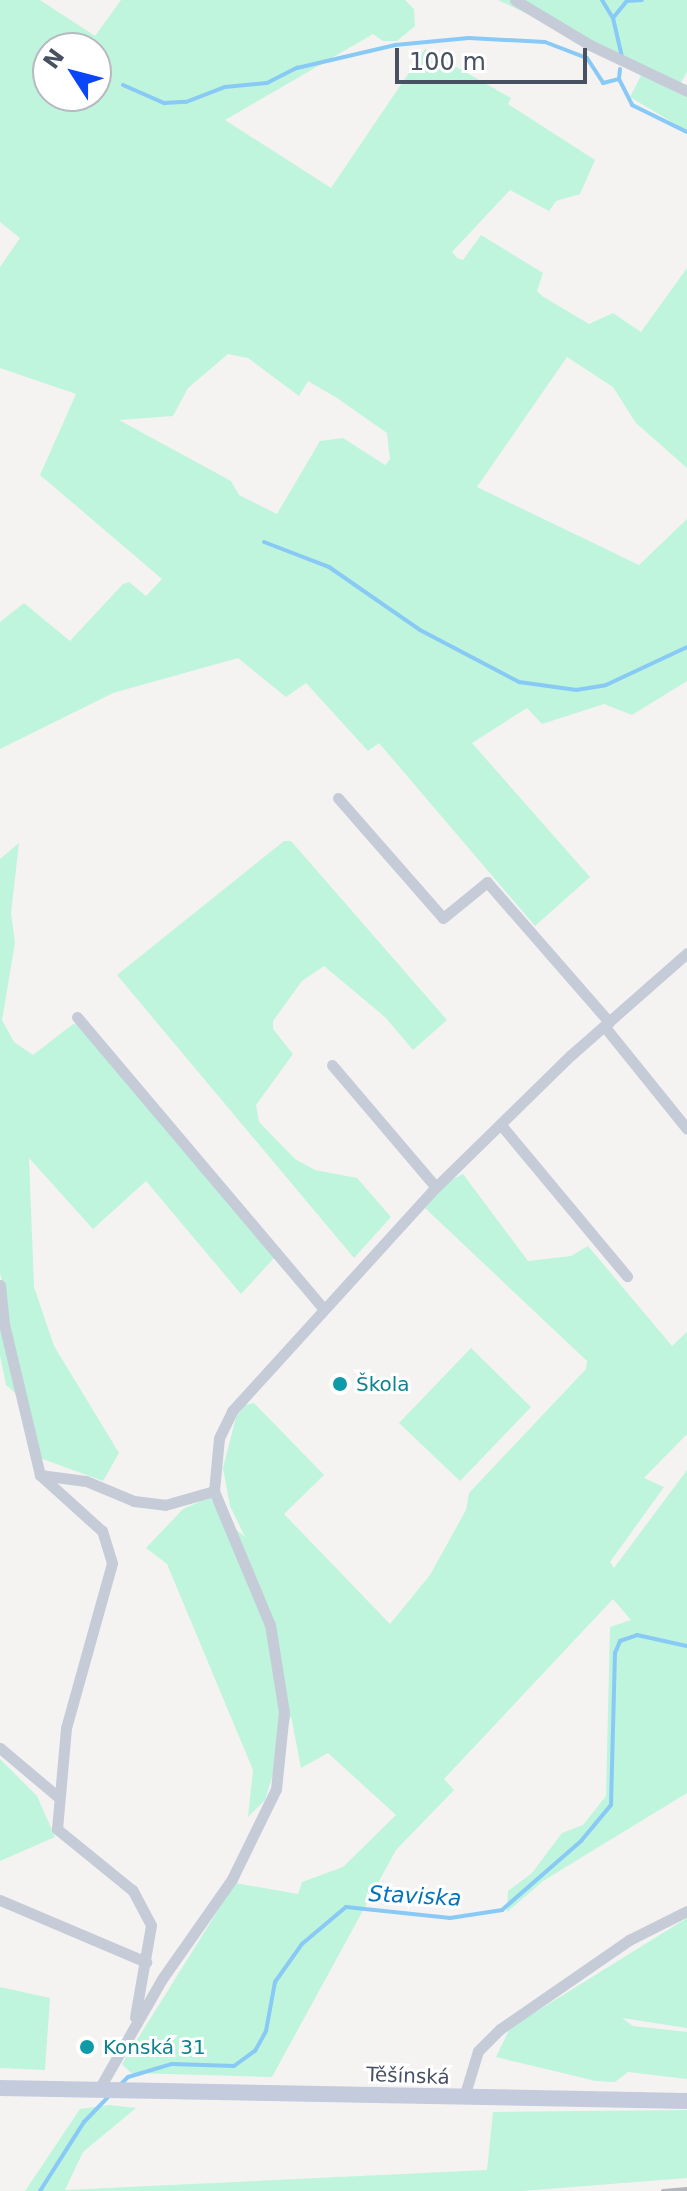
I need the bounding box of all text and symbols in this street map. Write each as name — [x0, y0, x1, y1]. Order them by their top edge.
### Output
north arrow — [32, 32, 112, 112]
scale bar — [399, 32, 591, 82]
text: N — [38, 44, 69, 74]
text: 100 m — [409, 48, 486, 76]
place label: Škola — [356, 1372, 410, 1396]
marker: Škola — [331, 1375, 349, 1393]
water label: Staviska — [368, 1880, 462, 1912]
place label: Konská 31 — [103, 2035, 206, 2059]
marker: Konská 31 — [78, 2038, 96, 2056]
street label: Těšínská — [366, 2063, 450, 2089]

